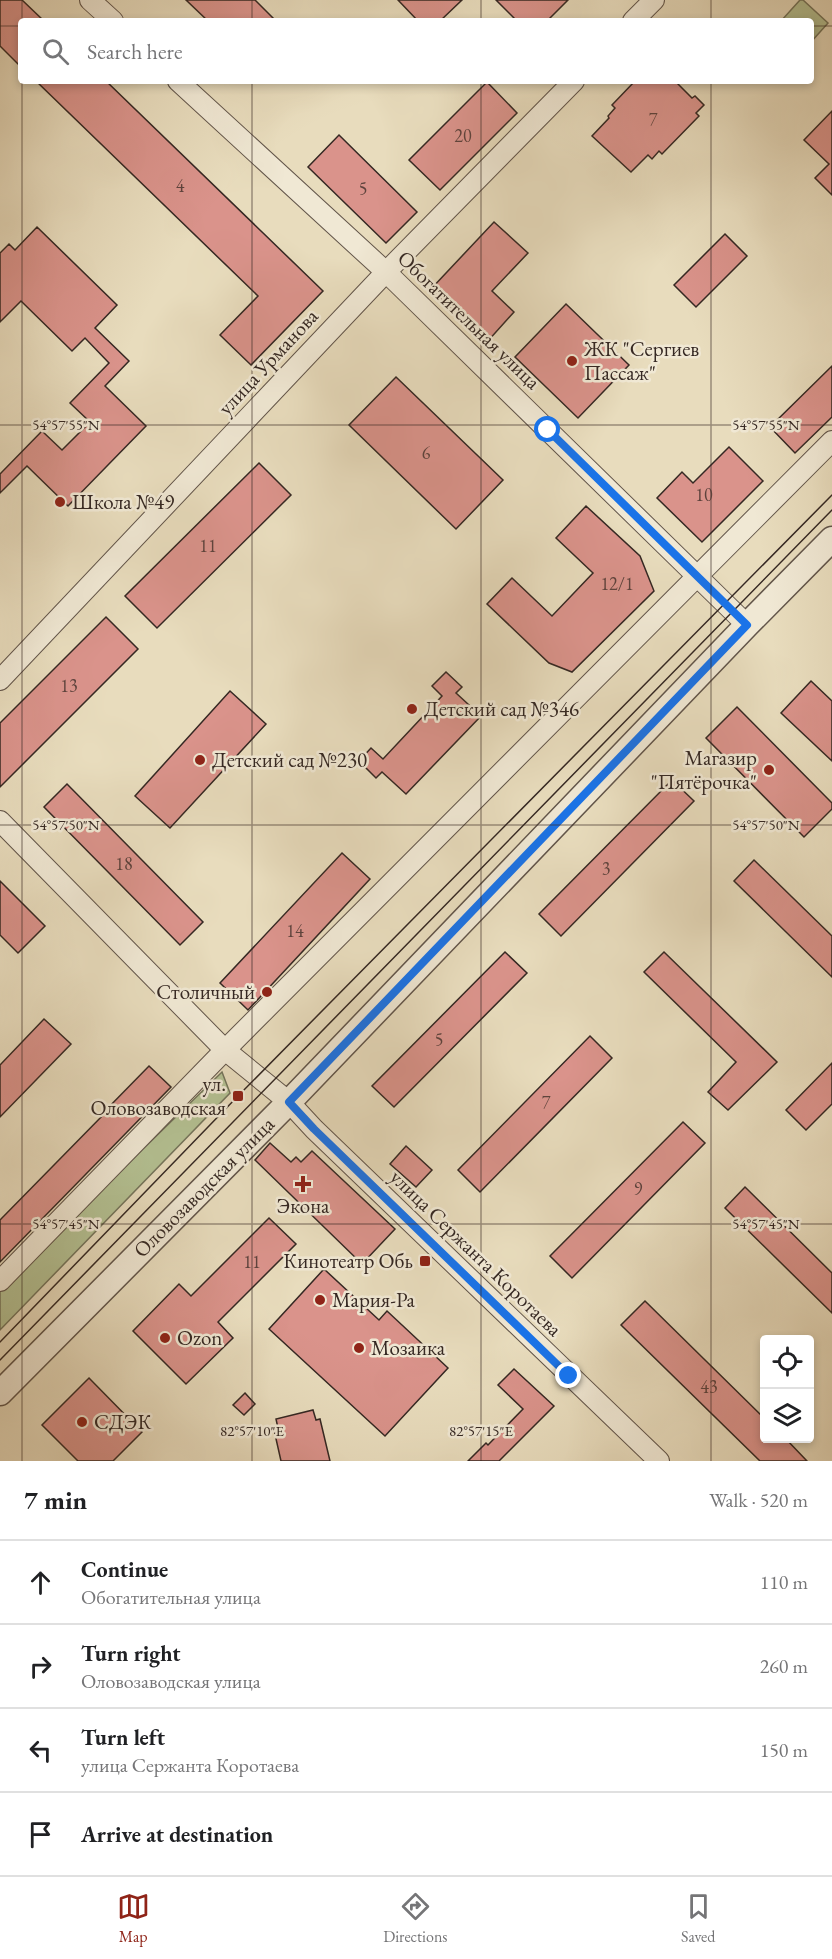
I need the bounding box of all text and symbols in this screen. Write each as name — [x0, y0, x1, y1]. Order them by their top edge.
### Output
search box — [18, 18, 814, 84]
icon: search — [39, 35, 72, 68]
text: Search here — [87, 37, 182, 66]
house number: 7 — [649, 108, 658, 131]
house number: 20 — [454, 124, 472, 147]
house number: 4 — [176, 174, 185, 197]
house number: 5 — [359, 177, 367, 200]
street label: Обогатительная улица — [392, 244, 547, 395]
street label: улица Урманова — [212, 302, 324, 420]
place label: ЖК "Сергиев Пассаж" — [583, 335, 699, 386]
marker: ЖК "Сергиев Пассаж" — [565, 354, 579, 368]
text: 54°57'55"N — [32, 415, 100, 434]
text: 54°57'55"N — [732, 415, 800, 434]
route start — [534, 416, 560, 442]
house number: 6 — [422, 441, 431, 464]
house number: 10 — [695, 483, 713, 506]
place label: Школа №49 — [72, 488, 174, 515]
marker: Школа №49 — [53, 495, 67, 509]
house number: 11 — [199, 534, 217, 557]
house number: 12/1 — [600, 572, 634, 595]
house number: 13 — [60, 674, 78, 697]
place label: Детский сад №346 — [424, 695, 579, 722]
marker: Детский сад №346 — [405, 702, 419, 716]
place label: Магазир "Пятёрочка" — [651, 744, 757, 795]
place label: Детский сад №230 — [212, 746, 367, 773]
marker: Детский сад №230 — [193, 753, 207, 767]
marker: Магазир "Пятёрочка" — [762, 763, 776, 777]
text: 54°57'50"N — [32, 815, 100, 834]
text: 54°57'50"N — [732, 815, 800, 834]
house number: 18 — [115, 852, 133, 875]
house number: 3 — [602, 857, 610, 880]
house number: 14 — [286, 919, 304, 942]
place label: Столичный — [156, 978, 255, 1005]
marker: Столичный — [260, 985, 274, 999]
house number: 5 — [435, 1028, 443, 1051]
place label: ул. Оловозаводская — [91, 1070, 226, 1121]
marker: ул. Оловозаводская — [231, 1089, 245, 1103]
house number: 7 — [542, 1091, 551, 1114]
street label: Оловозаводская улица — [127, 1110, 280, 1263]
street label: улица Сержанта Коротаева — [385, 1163, 569, 1342]
marker: Экона — [296, 1177, 310, 1191]
house number: 9 — [634, 1177, 643, 1200]
place label: Экона — [276, 1192, 330, 1219]
text: 54°57'45"N — [32, 1214, 100, 1233]
text: 54°57'45"N — [732, 1214, 800, 1233]
place label: Кинотеатр Обь — [283, 1247, 413, 1274]
house number: 11 — [243, 1250, 261, 1273]
marker: Кинотеатр Обь — [418, 1254, 432, 1268]
place label: Мария-Ра — [332, 1286, 416, 1313]
marker: Мария-Ра — [313, 1293, 327, 1307]
place label: Ozon — [177, 1324, 222, 1351]
marker: Ozon — [158, 1331, 172, 1345]
place label: Мозаика — [371, 1334, 446, 1361]
map controls — [760, 1335, 814, 1443]
button: locate — [760, 1335, 814, 1389]
marker: Мозаика — [352, 1341, 366, 1355]
route end — [555, 1362, 581, 1388]
house number: 43 — [700, 1375, 718, 1398]
button: layers — [760, 1389, 814, 1443]
place label: СДЭК — [94, 1408, 151, 1435]
marker: СДЭК — [75, 1415, 89, 1429]
text: 82°57'10"E — [220, 1421, 285, 1440]
text: 82°57'15"E — [449, 1421, 514, 1440]
text: 7 min — [24, 1483, 87, 1517]
text: Walk · 520 m — [709, 1487, 808, 1513]
text: Continue — [81, 1555, 168, 1584]
icon: ahead — [24, 1566, 57, 1599]
text: 110 m — [760, 1569, 808, 1595]
text: Обогатительная улица — [81, 1584, 261, 1610]
text: Turn right — [81, 1639, 180, 1668]
icon: right — [24, 1650, 57, 1683]
text: 260 m — [760, 1653, 808, 1679]
text: Оловозаводская улица — [81, 1668, 261, 1694]
text: Turn left — [81, 1723, 165, 1752]
icon: left — [24, 1734, 57, 1767]
text: 150 m — [760, 1737, 808, 1763]
text: улица Сержанта Коротаева — [81, 1752, 299, 1778]
icon: arrive — [24, 1818, 57, 1851]
text: Arrive at destination — [81, 1820, 273, 1849]
tab: Map — [117, 1890, 150, 1947]
tab: Directions — [383, 1890, 448, 1947]
tab: Saved — [681, 1890, 715, 1947]

